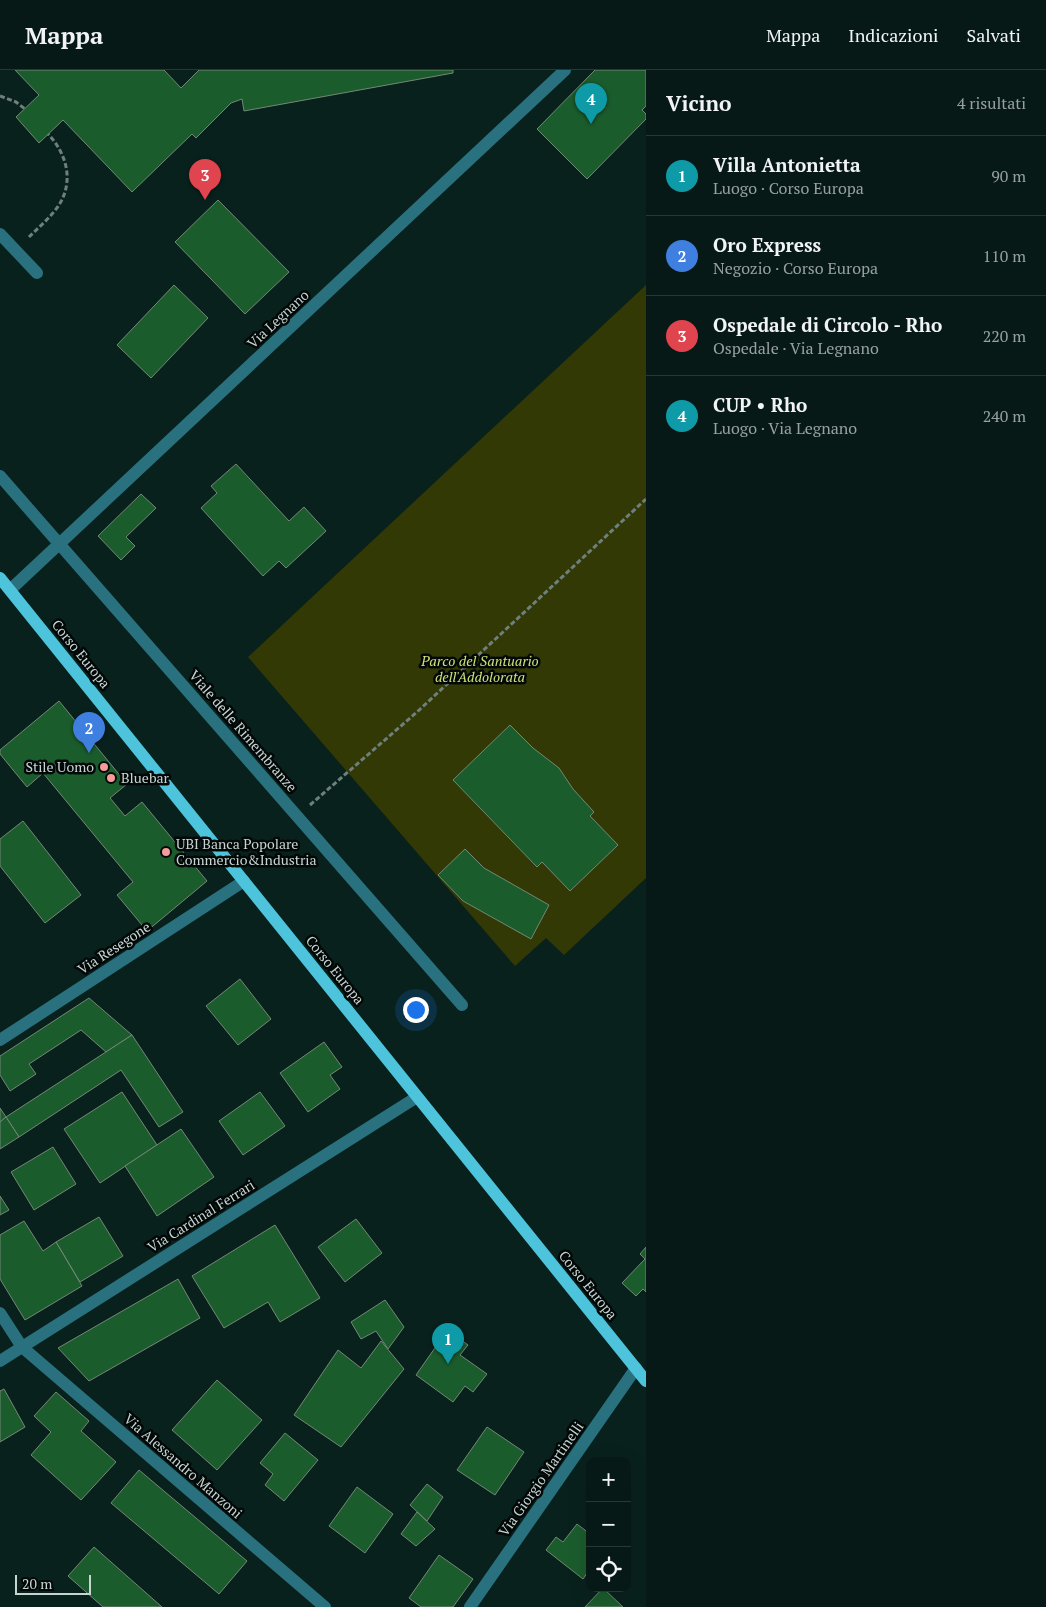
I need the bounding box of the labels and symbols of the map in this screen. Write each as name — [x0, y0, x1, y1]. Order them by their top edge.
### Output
pin: 4 — [575, 83, 607, 124]
pin: 3 — [189, 159, 221, 200]
street label: Via Legnano — [243, 285, 313, 352]
street label: Corso Europa — [48, 615, 115, 692]
park label: Parco del Santuario dell'Addolorata — [420, 651, 539, 686]
street label: Viale delle Rimembranze — [185, 666, 302, 796]
pin: 2 — [73, 712, 105, 753]
place label: Stile Uomo — [25, 757, 94, 776]
marker: Stile Uomo — [98, 761, 110, 773]
place label: Bluebar — [121, 768, 170, 787]
marker: Bluebar — [105, 772, 117, 784]
place label: UBI Banca Popolare Commercio&Industria — [176, 834, 317, 869]
marker: UBI Banca Popolare Commercio&Industria — [160, 846, 172, 858]
street label: Via Resegone — [74, 917, 154, 978]
street label: Corso Europa — [302, 931, 369, 1008]
your location — [403, 997, 429, 1023]
street label: Via Cardinal Ferrari — [144, 1175, 258, 1256]
street label: Corso Europa — [555, 1246, 622, 1323]
pin: 1 — [432, 1323, 464, 1364]
street label: Via Alessandro Manzoni — [120, 1409, 247, 1522]
street label: Via Giorgio Martinelli — [494, 1418, 587, 1540]
scale bar — [15, 1572, 91, 1595]

